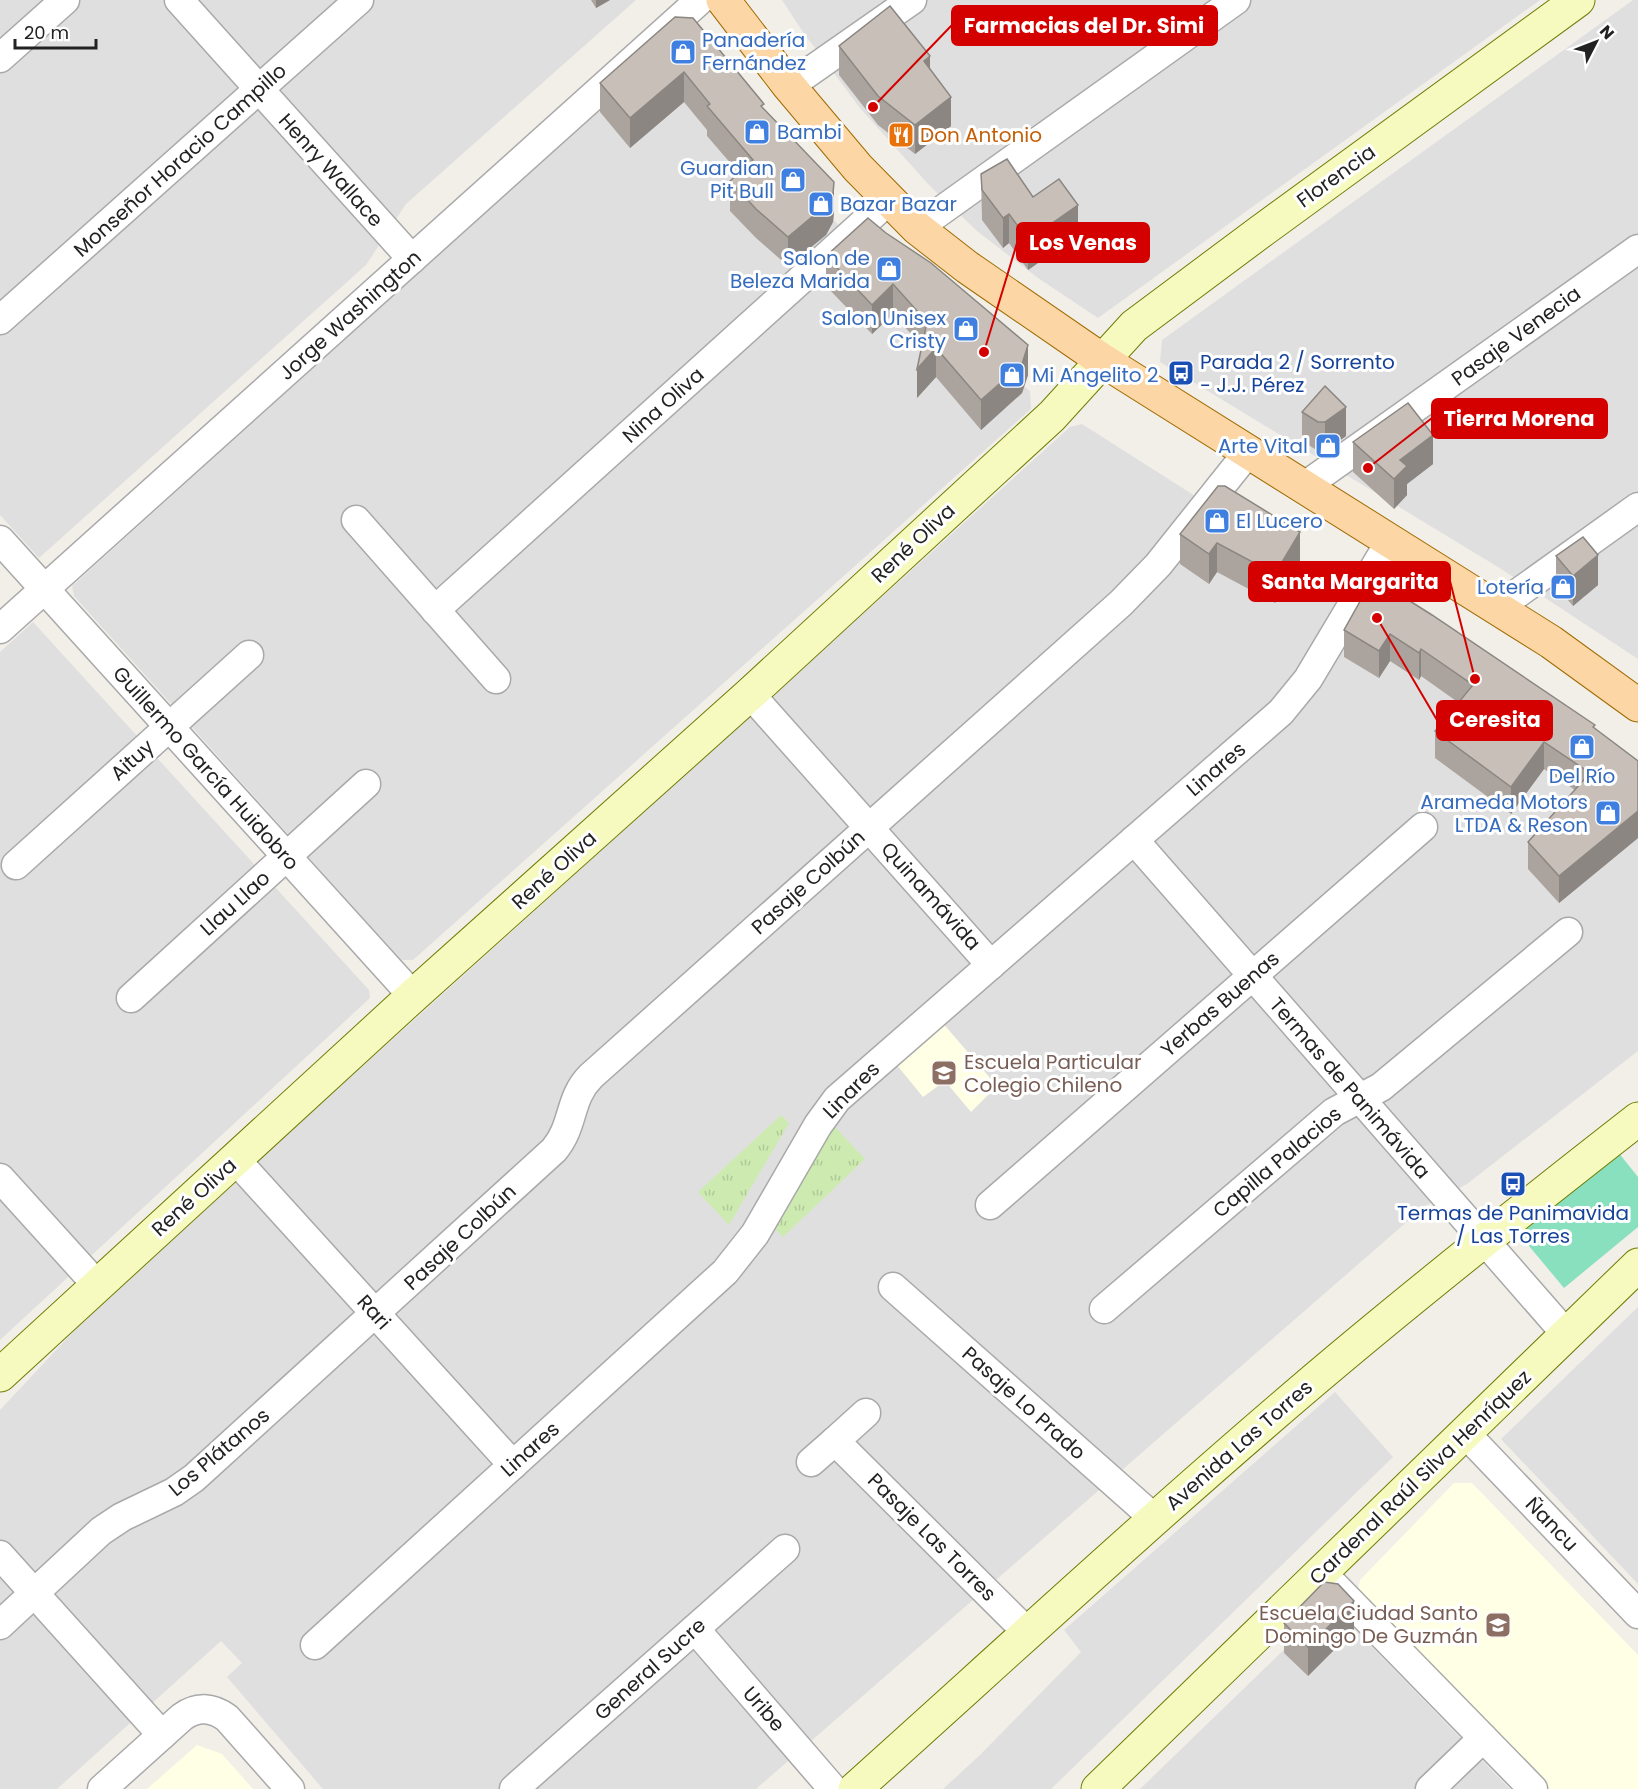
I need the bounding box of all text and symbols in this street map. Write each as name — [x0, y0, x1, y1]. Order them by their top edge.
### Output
callout: Farmacias del Dr. Simi — [952, 6, 1217, 45]
text: Farmacias del Dr. Simi — [964, 11, 1204, 40]
scale bar — [15, 12, 96, 50]
north arrow — [1566, 12, 1626, 72]
text: 20 m — [24, 20, 69, 45]
text: N — [1594, 20, 1619, 44]
place label: Panadería Fernández — [702, 26, 806, 77]
shop icon: Panadería Fernández — [668, 37, 698, 67]
street label: Monseñor Horacio Campillo — [68, 57, 292, 263]
street label: Henry Wallace — [272, 107, 390, 233]
shop icon: Bambi — [742, 117, 772, 147]
place label: Bambi — [777, 118, 842, 146]
restaurant icon: Don Antonio — [886, 120, 916, 150]
place label: Don Antonio — [920, 121, 1042, 149]
street label: Florencia — [1291, 138, 1381, 214]
place label: Guardian Pit Bull — [680, 154, 774, 205]
shop icon: Guardian Pit Bull — [778, 165, 808, 195]
shop icon: Bazar Bazar — [806, 189, 836, 219]
place label: Bazar Bazar — [840, 190, 957, 218]
callout: Los Venas — [1017, 223, 1149, 262]
text: Los Venas — [1029, 228, 1137, 257]
street label: Jorge Washington — [273, 244, 427, 386]
place label: Salon de Beleza Marida — [730, 244, 870, 295]
shop icon: Salon de Beleza Marida — [874, 254, 904, 284]
street label: Pasaje Venecia — [1446, 280, 1586, 392]
place label: Salon Unisex Cristy — [821, 304, 946, 355]
shop icon: Salon Unisex Cristy — [951, 314, 981, 344]
place label: Parada 2 / Sorrento - J.J. Pérez — [1200, 348, 1395, 399]
bus stop icon: Parada 2 / Sorrento - J.J. Pérez — [1166, 358, 1196, 388]
shop icon: Mi Angelito 2 — [997, 360, 1027, 390]
street label: Nina Oliva — [616, 361, 710, 449]
place label: Mi Angelito 2 — [1032, 361, 1158, 389]
callout: Tierra Morena — [1432, 399, 1607, 438]
text: Tierra Morena — [1443, 404, 1595, 433]
shop icon: Arte Vital — [1313, 431, 1343, 461]
place label: Arte Vital — [1218, 432, 1308, 460]
street label: René Oliva — [865, 497, 961, 589]
shop icon: El Lucero — [1202, 506, 1232, 536]
place label: El Lucero — [1236, 507, 1323, 535]
callout: Santa Margarita — [1249, 562, 1450, 601]
text: Santa Margarita — [1261, 567, 1439, 596]
shop icon: Lotería — [1548, 572, 1578, 602]
place label: Lotería — [1477, 573, 1544, 601]
street label: Guillermo García Huidobro — [107, 660, 305, 876]
callout: Ceresita — [1437, 701, 1552, 740]
text: Ceresita — [1449, 705, 1541, 734]
shop icon: Del Río — [1567, 732, 1597, 762]
street label: Aituy — [104, 733, 160, 787]
street label: Linares — [1180, 735, 1252, 803]
place label: Del Río — [1549, 762, 1615, 790]
place label: Arameda Motors LTDA & Reson — [1420, 788, 1588, 839]
shop icon: Arameda Motors LTDA & Reson — [1593, 798, 1623, 828]
street label: Pasaje Colbún — [745, 823, 871, 941]
street label: René Oliva — [505, 824, 603, 916]
street label: Quinamávida — [875, 836, 987, 956]
street label: Llau Llao — [194, 864, 276, 942]
street label: Yerbas Buenas — [1155, 945, 1285, 1063]
street label: Termas de Panimávida — [1263, 991, 1437, 1185]
place label: Escuela Particular Colegio Chileno — [964, 1048, 1141, 1099]
street label: Linares — [816, 1055, 886, 1125]
school or university icon: Escuela Particular Colegio Chileno — [929, 1058, 959, 1088]
street label: Capilla Palacios — [1207, 1100, 1347, 1224]
street label: René Oliva — [145, 1151, 243, 1243]
bus stop icon: Termas de Panimavida / Las Torres — [1498, 1169, 1528, 1199]
street label: Pasaje Colbún — [398, 1178, 522, 1296]
place label: Termas de Panimavida / Las Torres — [1397, 1199, 1629, 1250]
street label: Rari — [351, 1288, 397, 1336]
street label: Pasaje Lo Prado — [956, 1340, 1092, 1466]
street label: Cardenal Raúl Silva Henríquez — [1303, 1363, 1537, 1591]
street label: Avenida Las Torres — [1159, 1373, 1319, 1517]
street label: Los Plátanos — [162, 1401, 276, 1503]
street label: Linares — [495, 1415, 565, 1483]
street label: Pasaje Las Torres — [862, 1467, 1002, 1607]
street label: Ñancu — [1519, 1491, 1585, 1557]
place label: Escuela Ciudad Santo Domingo De Guzmán — [1259, 1599, 1478, 1650]
school or university icon: Escuela Ciudad Santo Domingo De Guzmán — [1483, 1610, 1513, 1640]
street label: General Sucre — [588, 1611, 712, 1727]
street label: Uribe — [736, 1680, 792, 1738]

